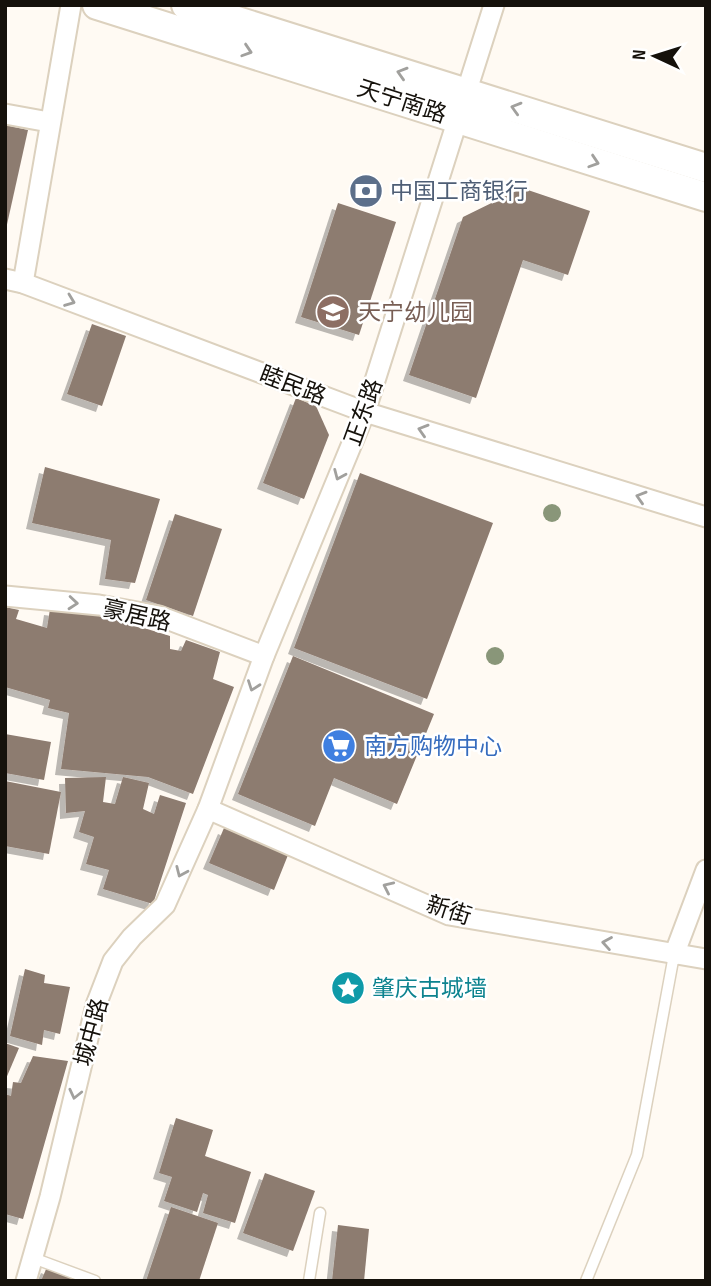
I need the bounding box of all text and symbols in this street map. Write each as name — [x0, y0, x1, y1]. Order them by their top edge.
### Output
north arrow — [620, 21, 690, 91]
one-way arrow — [240, 43, 252, 58]
text: N — [628, 49, 651, 61]
one-way arrow — [397, 66, 409, 81]
street label: 天宁南路 — [354, 74, 450, 129]
one-way arrow — [511, 101, 523, 116]
one-way arrow — [588, 154, 600, 168]
bank icon: 中国工商银行 — [347, 172, 385, 210]
place label: 中国工商银行 — [390, 178, 528, 206]
one-way arrow — [63, 292, 75, 306]
school or university icon: 天宁幼儿园 — [314, 293, 352, 331]
place label: 天宁幼儿园 — [358, 299, 473, 327]
street label: 睦民路 — [255, 360, 330, 411]
street label: 正东路 — [339, 375, 389, 450]
one-way arrow — [417, 424, 430, 438]
one-way arrow — [333, 468, 347, 481]
one-way arrow — [635, 491, 647, 505]
one-way arrow — [68, 595, 79, 610]
street label: 豪居路 — [100, 595, 174, 637]
one-way arrow — [247, 679, 261, 691]
supermarket icon: 南方购物中心 — [320, 727, 358, 765]
place label: 南方购物中心 — [364, 733, 502, 761]
one-way arrow — [175, 864, 189, 877]
one-way arrow — [383, 881, 395, 895]
street label: 新街 — [422, 891, 475, 931]
one-way arrow — [601, 936, 613, 951]
place icon: 肇庆古城墙 — [329, 969, 367, 1007]
place label: 肇庆古城墙 — [372, 975, 487, 1003]
street label: 城中路 — [70, 995, 114, 1069]
one-way arrow — [69, 1088, 83, 1100]

